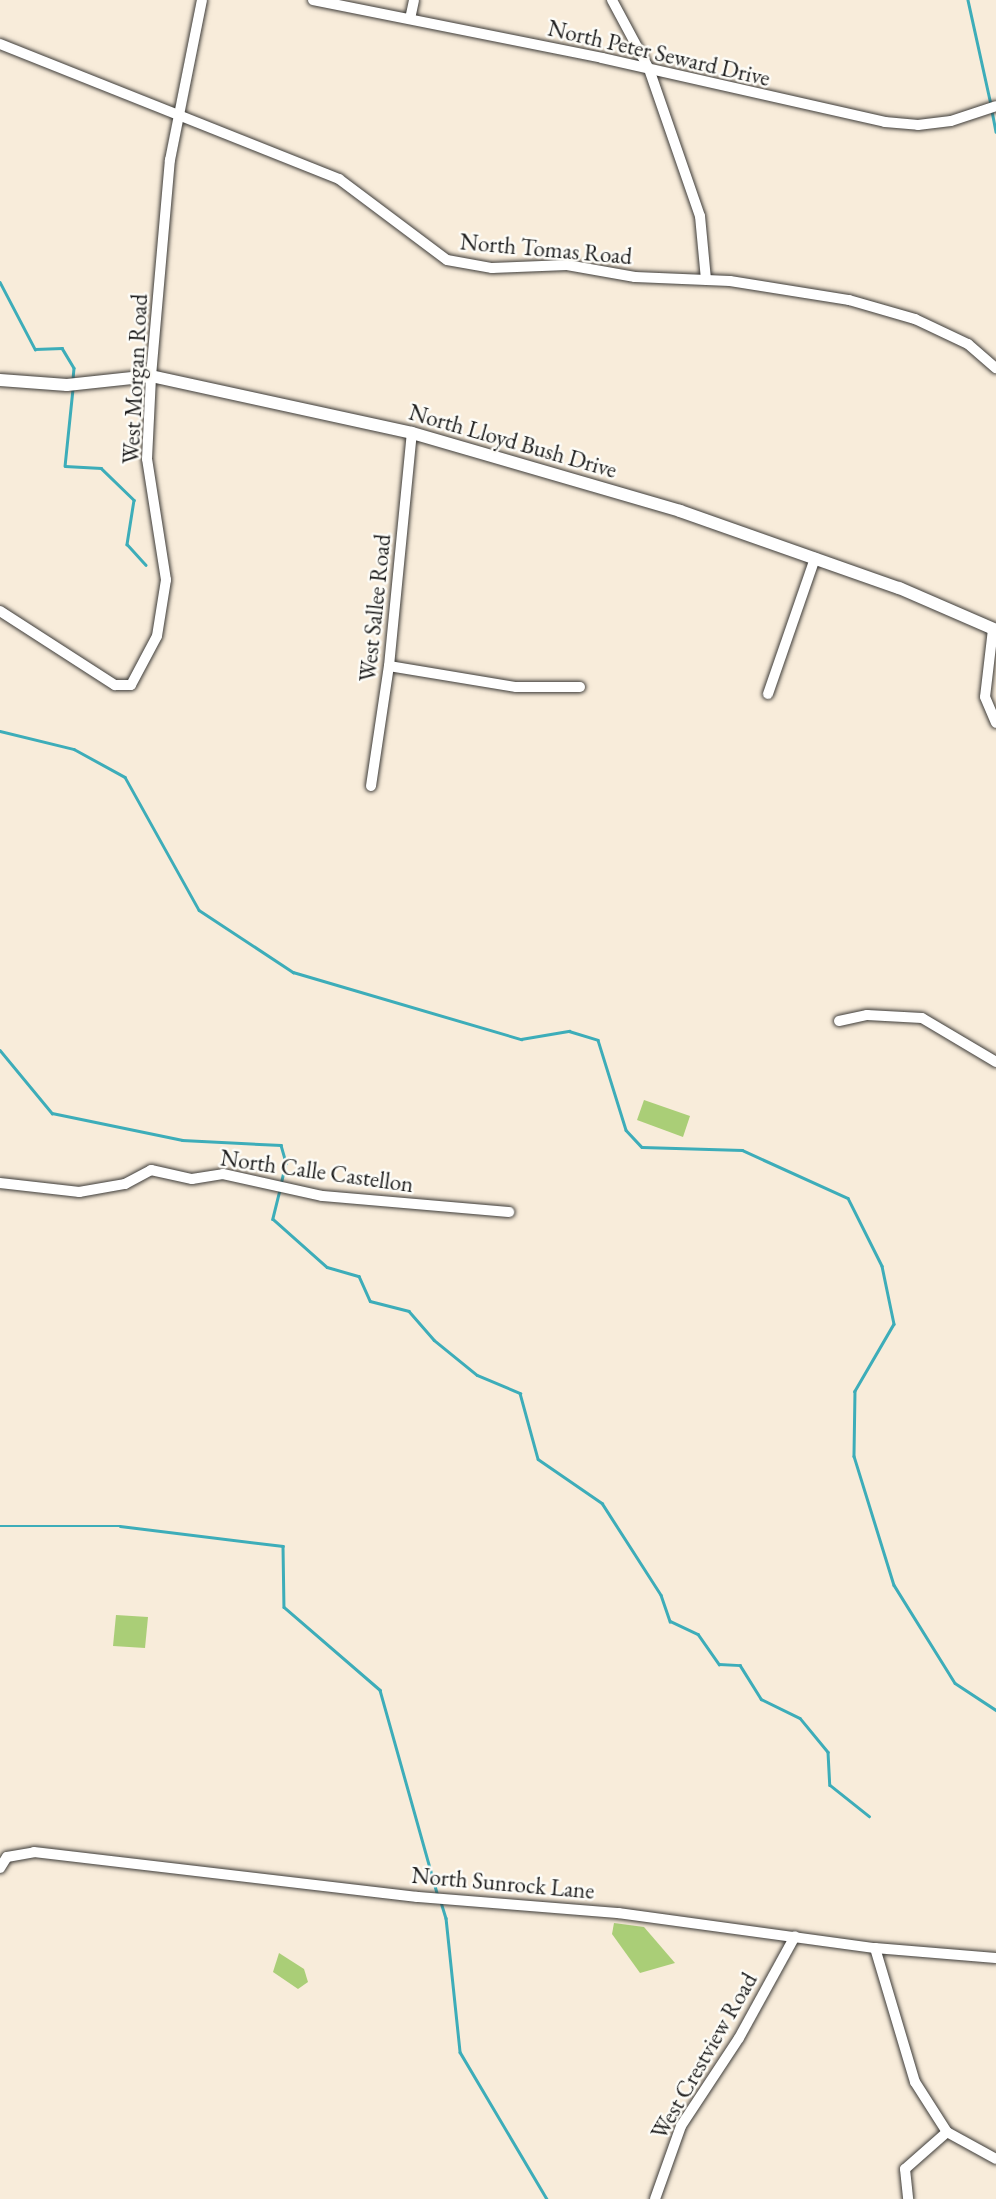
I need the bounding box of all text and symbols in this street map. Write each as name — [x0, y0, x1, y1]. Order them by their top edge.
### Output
street label: North Peter Seward Drive — [545, 14, 773, 92]
street label: North Tomas Road — [459, 228, 633, 270]
street label: West Morgan Road — [117, 293, 153, 465]
street label: North Lloyd Bush Drive — [406, 398, 620, 484]
street label: West Sallee Road — [354, 533, 396, 683]
street label: North Calle Castellon — [219, 1144, 415, 1198]
street label: North Sunrock Lane — [410, 1861, 596, 1905]
street label: West Crestview Road — [645, 1968, 763, 2144]

